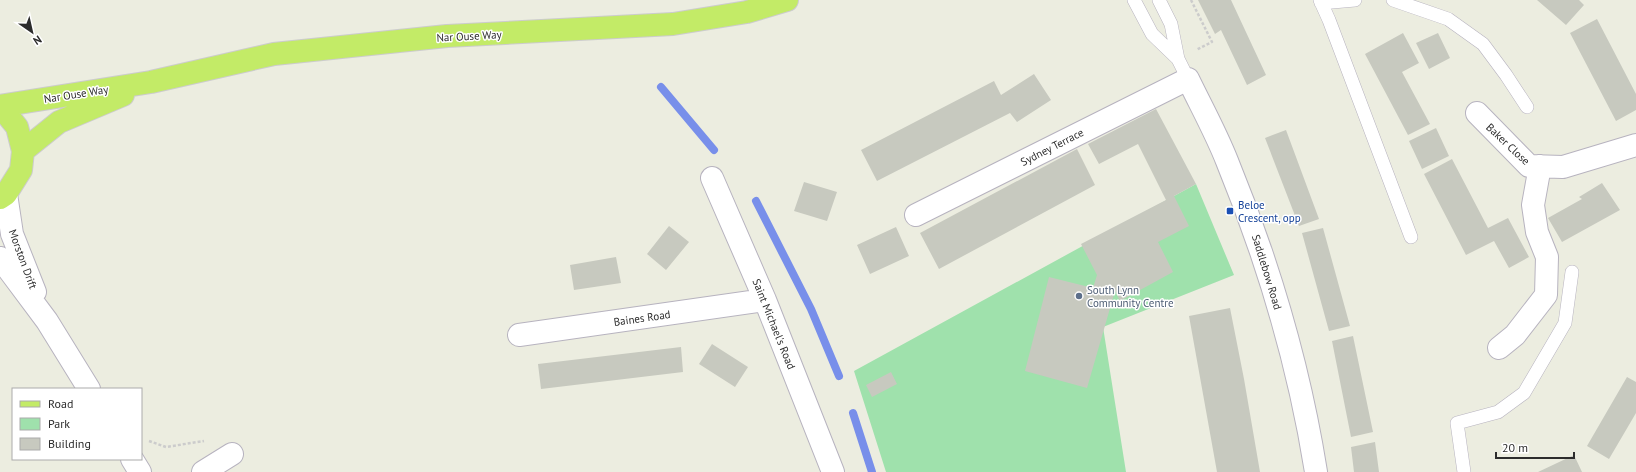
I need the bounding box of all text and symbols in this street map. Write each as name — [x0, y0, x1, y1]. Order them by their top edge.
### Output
north arrow — [12, 12, 52, 52]
street label: Nar Ouse Way — [436, 27, 503, 45]
text: N — [31, 32, 45, 48]
street label: Nar Ouse Way — [43, 82, 110, 106]
street label: Baker Close — [1483, 120, 1533, 168]
street label: Sydney Terrace — [1018, 125, 1086, 169]
place label: Beloe Crescent, opp — [1238, 198, 1301, 225]
marker: Beloe Crescent, opp — [1225, 206, 1235, 216]
street label: Morston Drift — [6, 227, 40, 291]
street label: Saddlebow Road — [1249, 233, 1285, 311]
street label: Saint Michael's Road — [749, 277, 799, 371]
place label: South Lynn Community Centre — [1087, 283, 1174, 310]
marker: South Lynn Community Centre — [1074, 291, 1084, 301]
street label: Baines Road — [613, 307, 671, 329]
legend — [12, 388, 142, 460]
text: Road — [48, 396, 73, 411]
text: Park — [48, 416, 70, 431]
scale bar — [1496, 434, 1574, 460]
text: Building — [48, 436, 91, 451]
text: 20 m — [1502, 440, 1528, 455]

